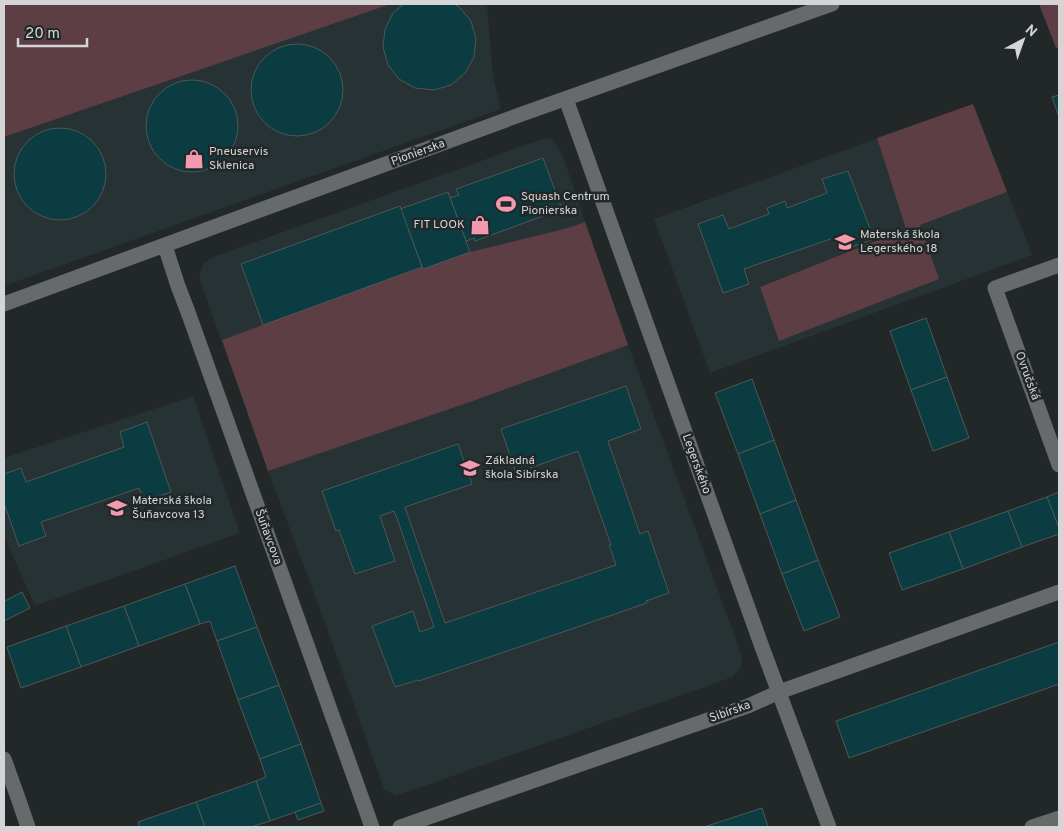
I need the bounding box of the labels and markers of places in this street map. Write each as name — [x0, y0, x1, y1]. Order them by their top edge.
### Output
place label: Pneuservis Sklenica — [209, 144, 268, 174]
shop icon: Pneuservis Sklenica — [183, 148, 205, 170]
place label: Squash Centrum Pionierska — [521, 189, 610, 219]
sports icon: Squash Centrum Pionierska — [495, 193, 517, 215]
shop icon: FIT LOOK — [469, 214, 491, 236]
place label: FIT LOOK — [413, 217, 465, 233]
place label: Materská škola Legerského 18 — [860, 227, 940, 257]
school or university icon: Materská škola Legerského 18 — [834, 231, 856, 253]
place label: Základná škola Sibírska — [485, 453, 558, 483]
school or university icon: Základná škola Sibírska — [459, 457, 481, 479]
place label: Materská škola Šuňavcova 13 — [132, 493, 212, 523]
school or university icon: Materská škola Šuňavcova 13 — [106, 497, 128, 519]

